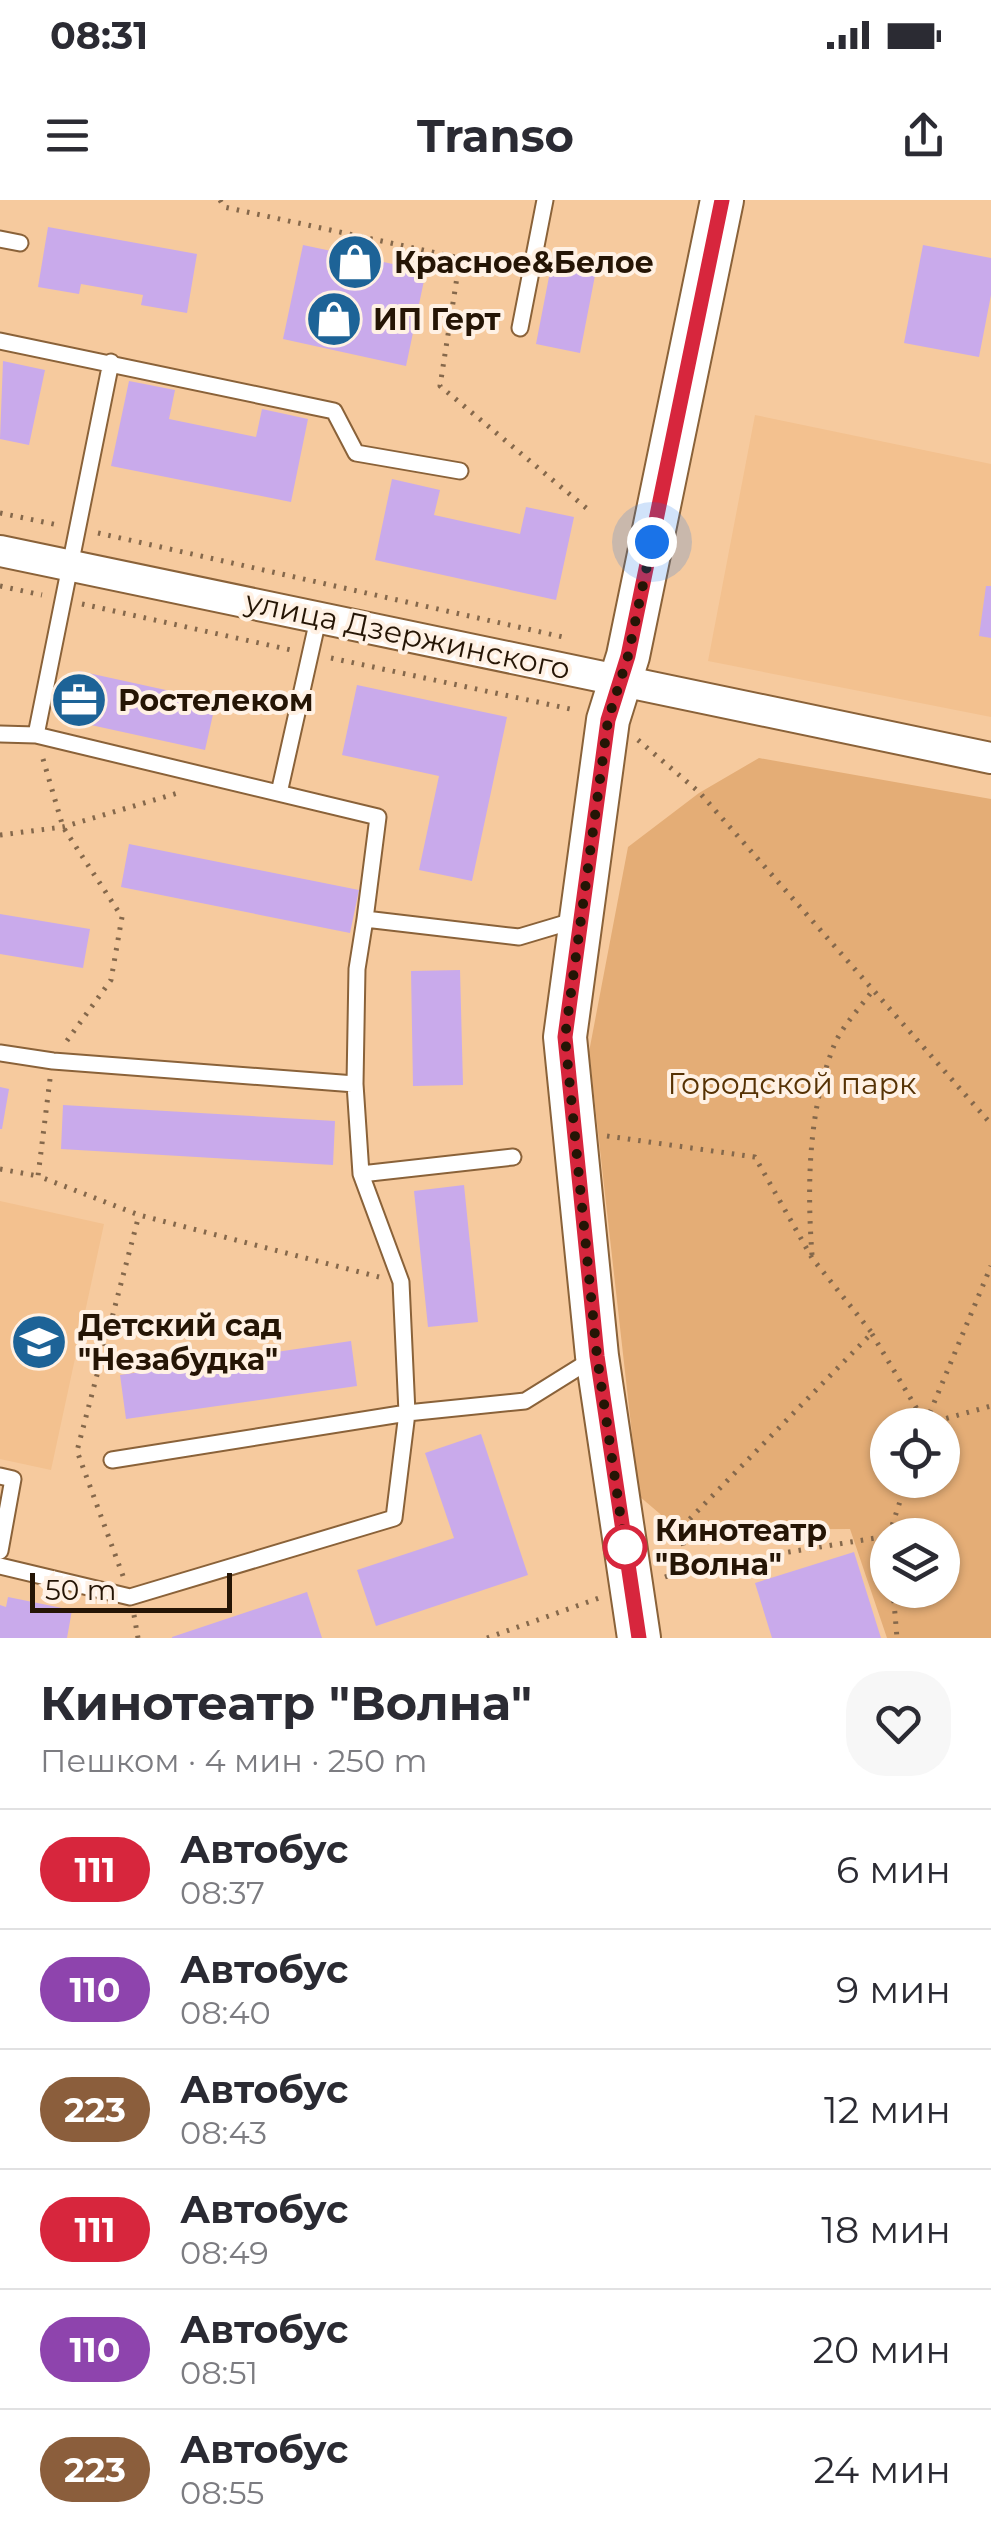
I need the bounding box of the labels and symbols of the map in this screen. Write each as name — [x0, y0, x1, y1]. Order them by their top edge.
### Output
shop icon: Красное&Белое — [325, 232, 385, 292]
place label: Красное&Белое — [394, 244, 654, 281]
shop icon: ИП Герт — [304, 289, 364, 349]
place label: ИП Герт — [373, 301, 500, 338]
your location — [627, 517, 677, 567]
street label: улица Дзержинского — [241, 582, 574, 688]
office icon: Ростелеком — [49, 670, 109, 730]
place label: Ростелеком — [118, 682, 313, 719]
park label: Городской парк — [668, 1065, 917, 1102]
place label: Детский сад "Незабудка" — [78, 1307, 282, 1378]
school or university icon: Детский сад "Незабудка" — [9, 1312, 69, 1372]
place label: Кинотеатр "Волна" — [655, 1512, 827, 1583]
marker: Кинотеатр "Волна" — [604, 1526, 646, 1568]
scale bar — [30, 1568, 232, 1612]

